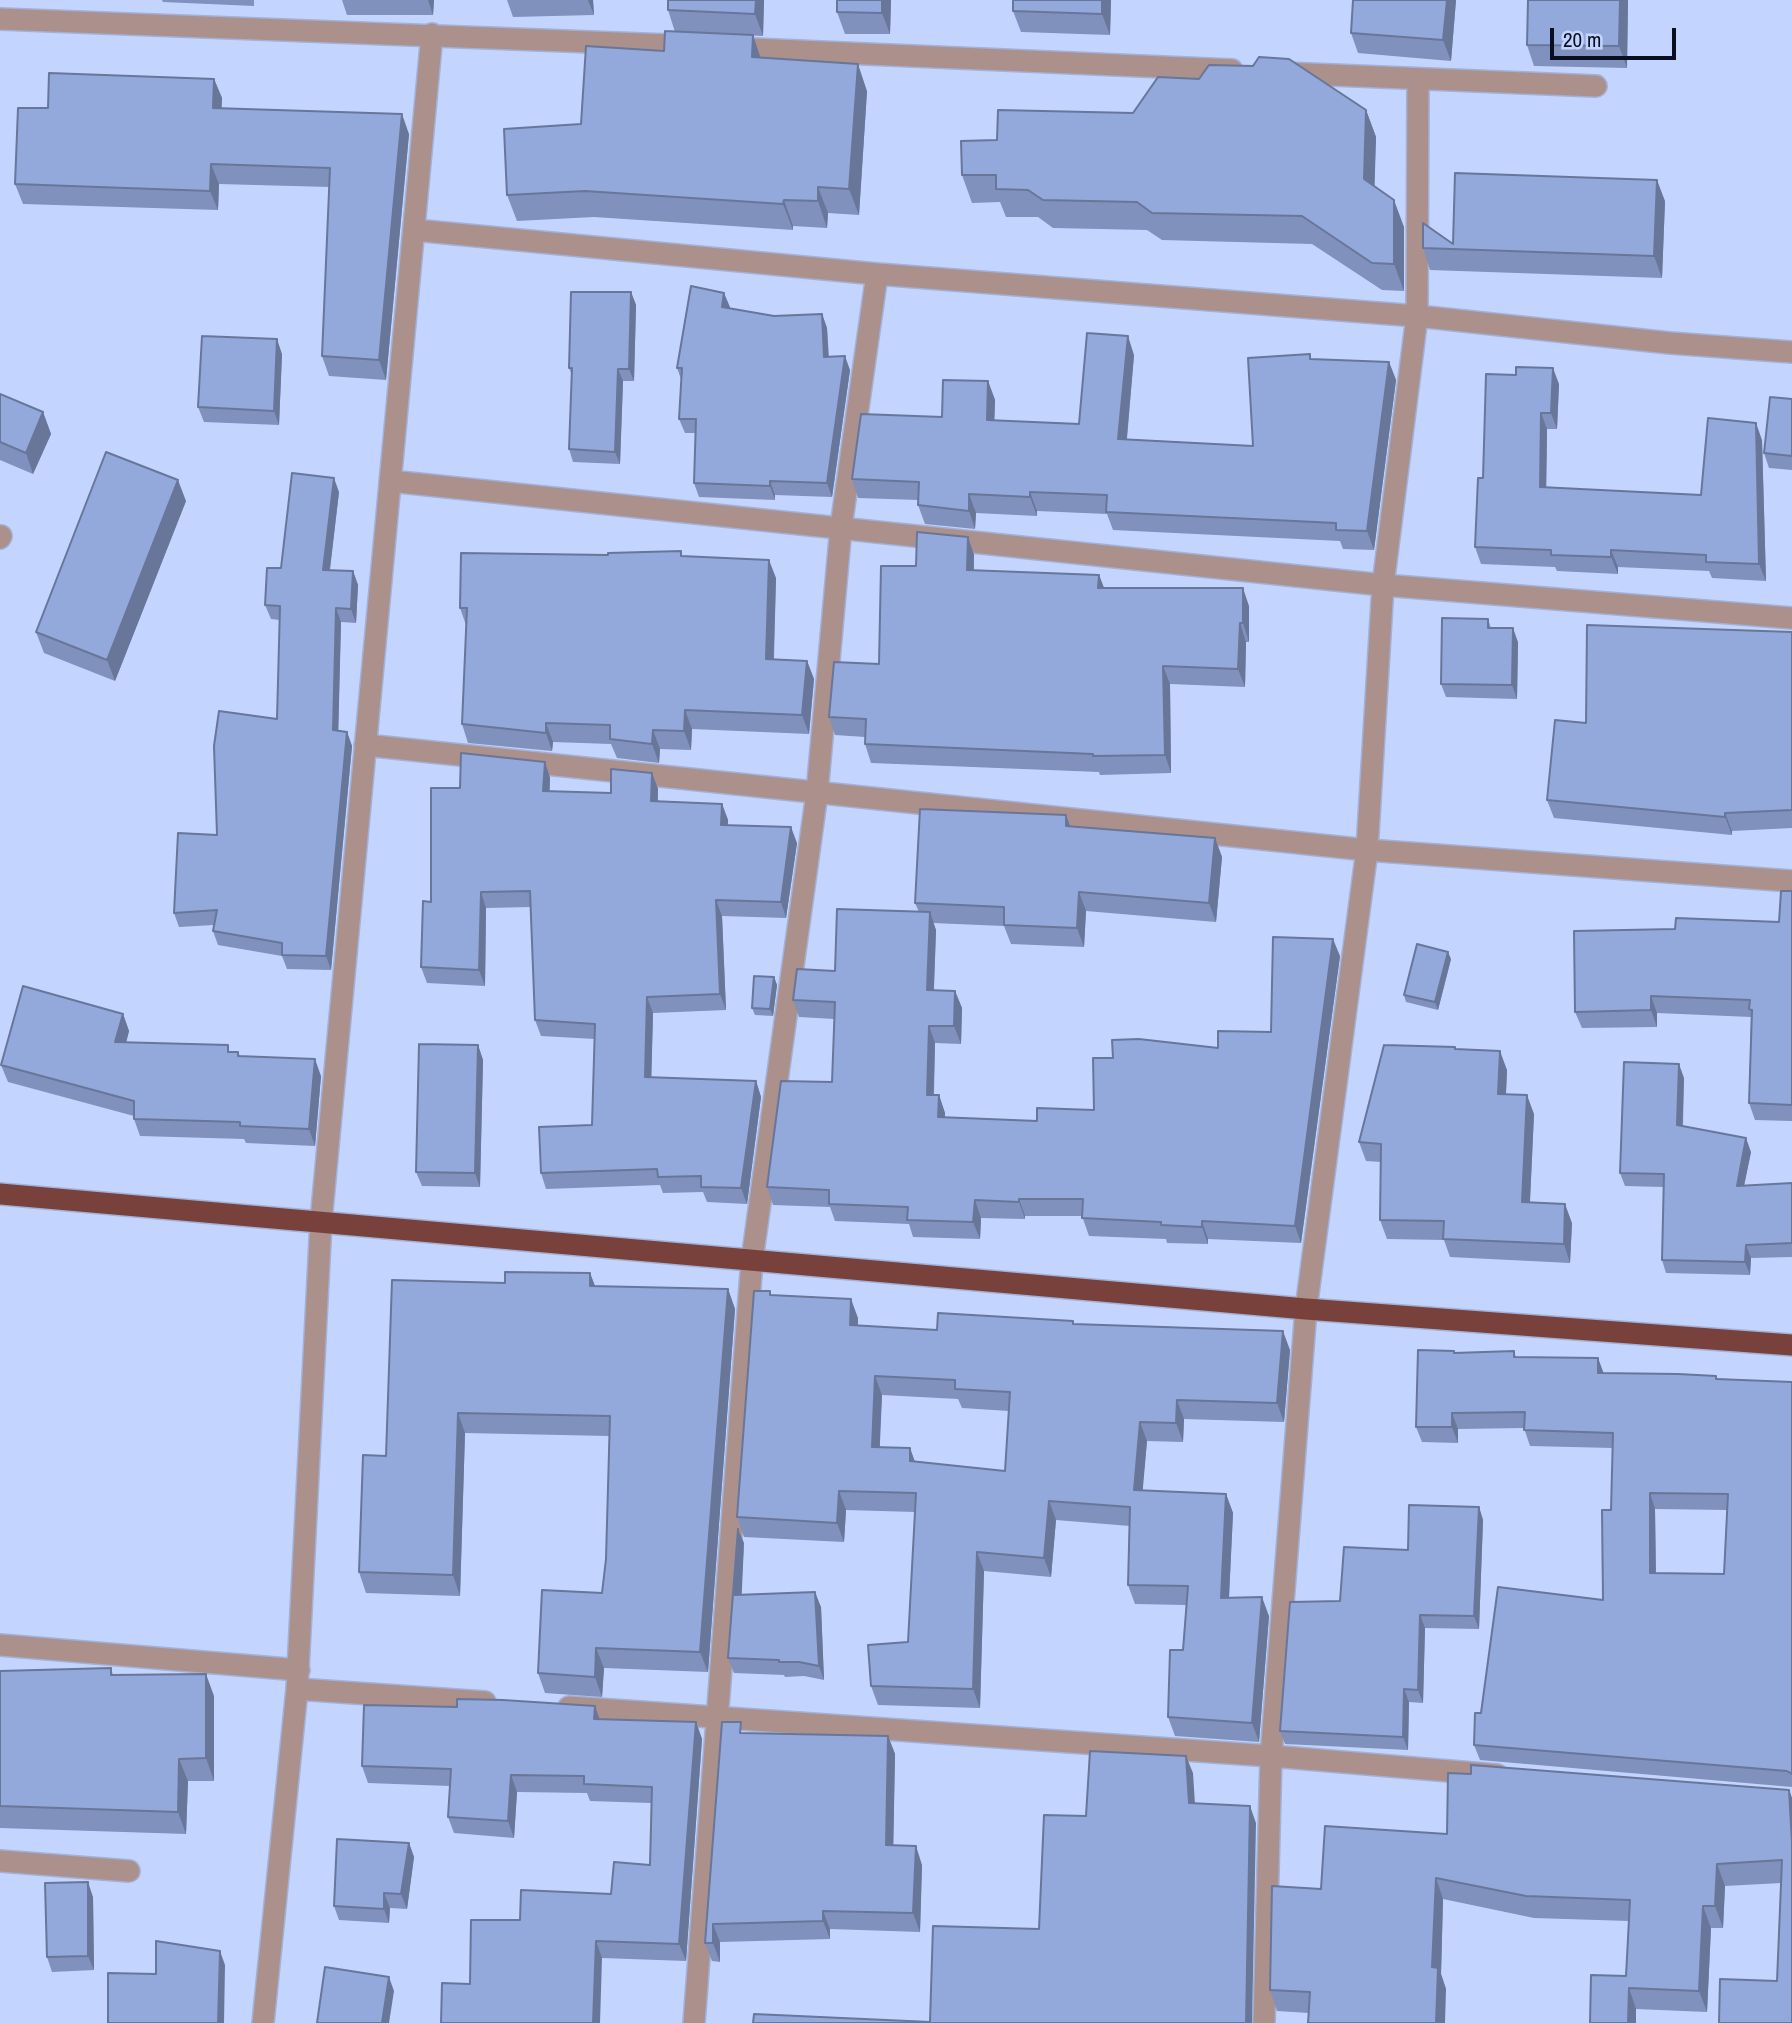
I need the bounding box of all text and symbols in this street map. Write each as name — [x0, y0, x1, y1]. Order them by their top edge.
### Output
scale bar — [1554, 14, 1680, 58]
text: 20 m — [1563, 25, 1601, 54]

